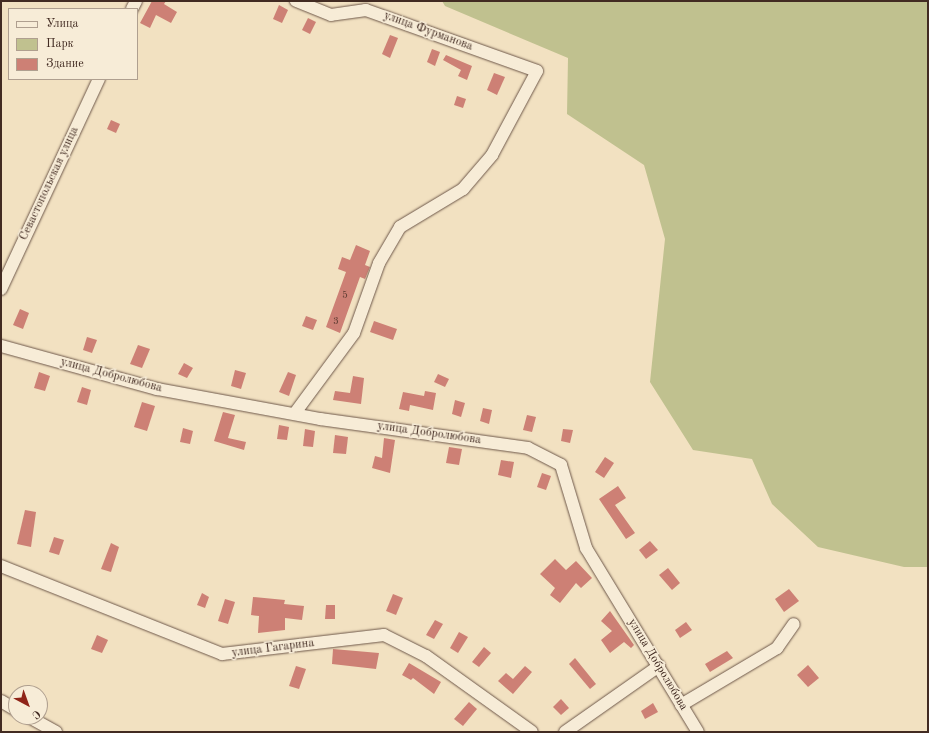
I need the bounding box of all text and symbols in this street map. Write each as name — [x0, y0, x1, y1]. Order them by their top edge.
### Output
legend — [8, 8, 138, 80]
street label: улица Фурманова — [381, 9, 475, 55]
text: Улица — [46, 18, 79, 30]
text: Парк — [46, 38, 74, 50]
text: Здание — [46, 58, 84, 70]
street label: Севастопольская улица — [17, 125, 83, 243]
house number: 5 — [342, 290, 348, 302]
house number: 3 — [333, 316, 339, 328]
street label: улица Добролюбова — [59, 356, 163, 396]
street label: улица Добролюбова — [376, 420, 482, 448]
street label: улица Добролюбова — [624, 616, 690, 714]
street label: улица Гагарина — [231, 637, 315, 661]
north arrow — [8, 685, 48, 725]
text: С — [29, 707, 42, 720]

